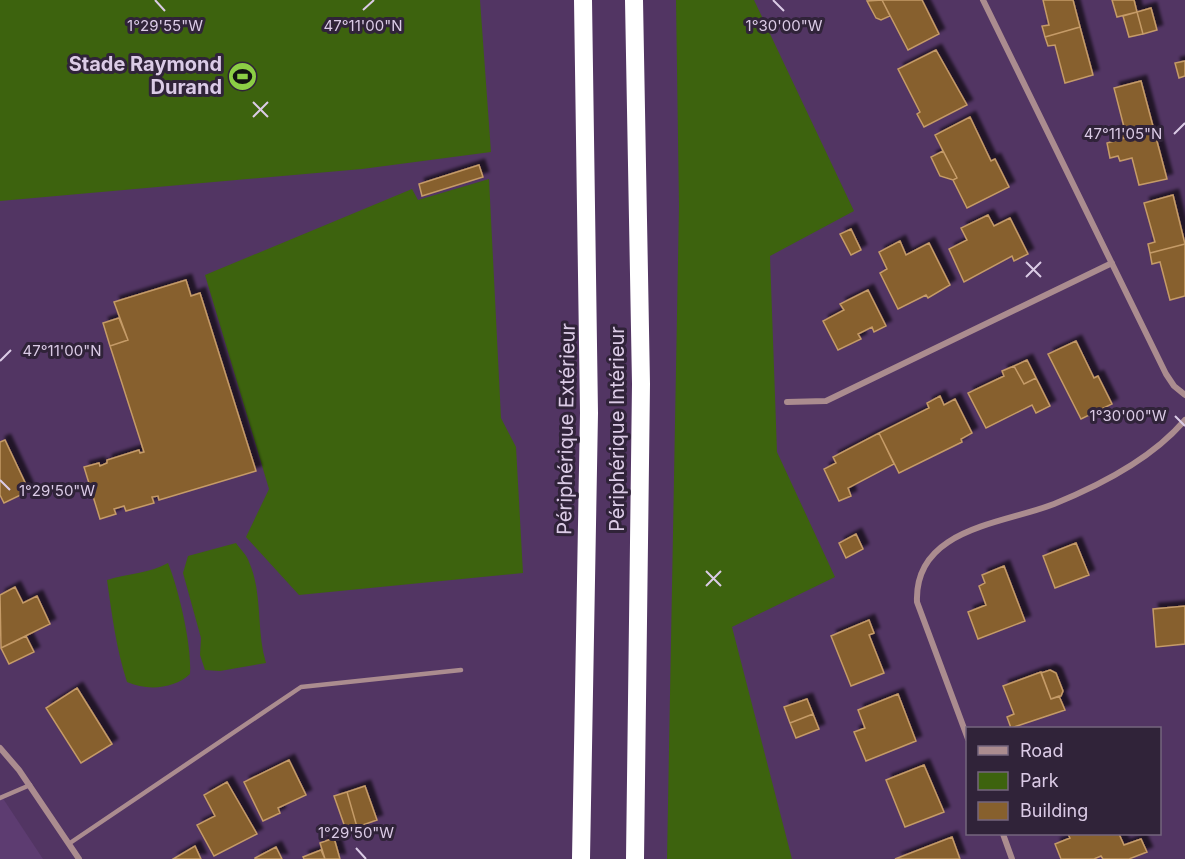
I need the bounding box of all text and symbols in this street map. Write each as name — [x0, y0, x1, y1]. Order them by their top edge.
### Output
text: 1°29'55"W — [127, 16, 203, 35]
text: 47°11'00"N — [324, 16, 402, 35]
text: 1°30'00"W — [746, 16, 823, 35]
place label: Stade Raymond Durand — [69, 52, 222, 99]
sports icon: Stade Raymond Durand — [227, 60, 259, 92]
text: 47°11'05"N — [1084, 124, 1162, 143]
street label: Périphérique Extérieur — [552, 322, 580, 535]
street label: Périphérique Intérieur — [605, 326, 629, 532]
text: 47°11'00"N — [23, 341, 101, 360]
text: 1°30'00"W — [1090, 406, 1167, 425]
text: 1°29'50"W — [19, 481, 95, 500]
legend — [966, 727, 1161, 835]
text: Road — [1020, 740, 1063, 761]
text: Park — [1020, 770, 1059, 791]
text: Building — [1020, 800, 1088, 821]
text: 1°29'50"W — [318, 823, 394, 842]

